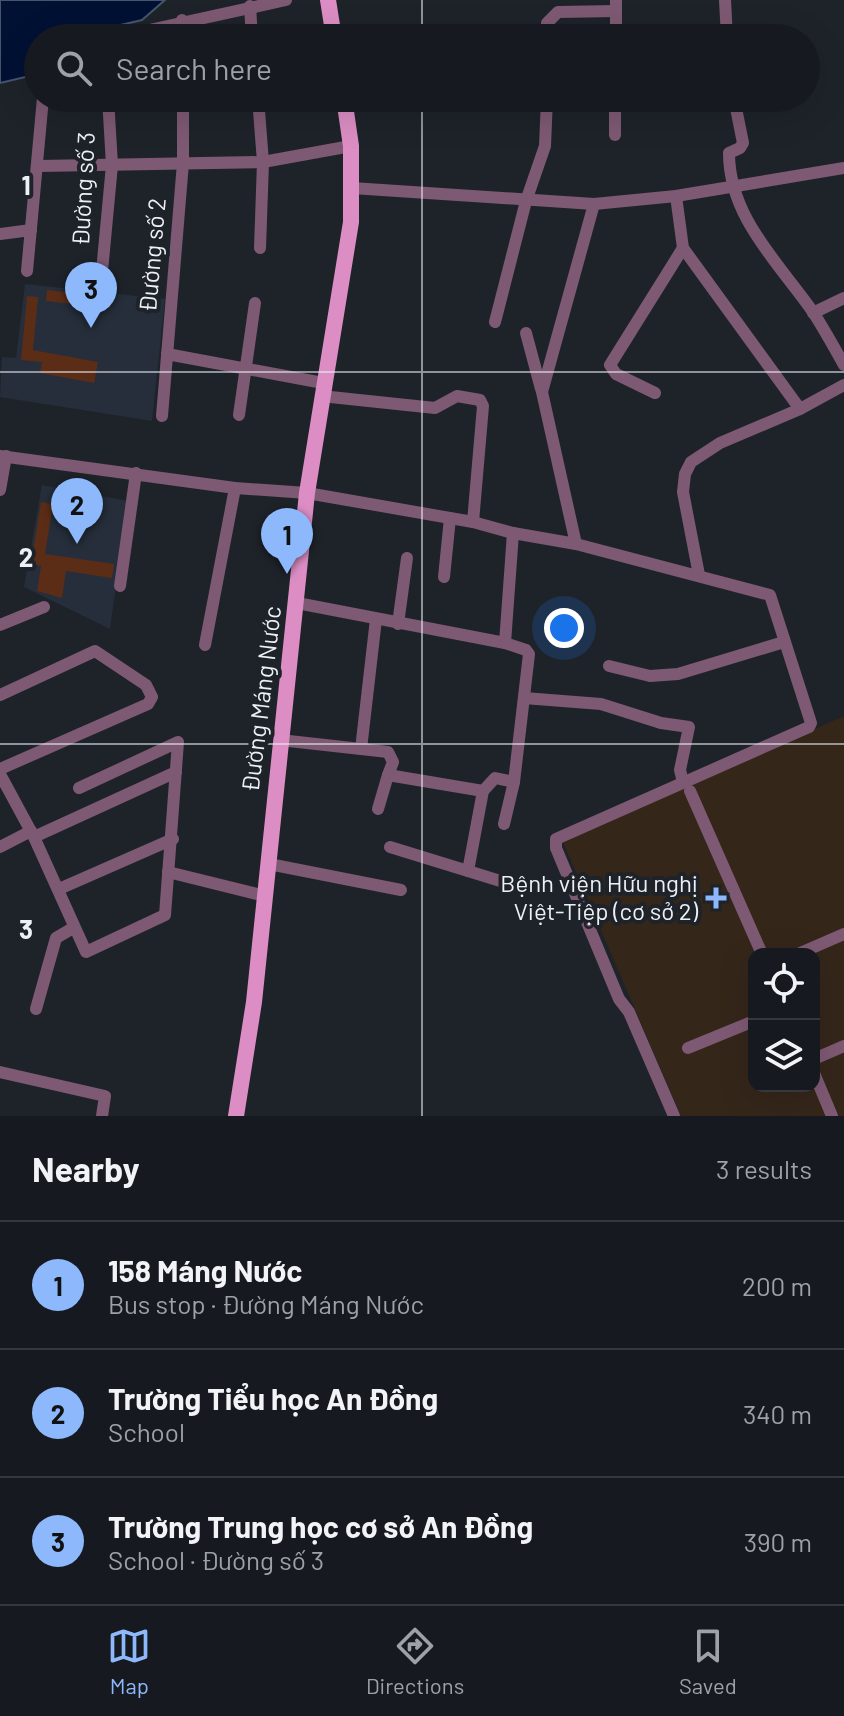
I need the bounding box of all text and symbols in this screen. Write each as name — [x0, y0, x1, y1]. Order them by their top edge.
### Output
search box — [24, 24, 820, 112]
icon: search — [52, 46, 96, 90]
text: Search here — [116, 50, 272, 86]
street label: Đường số 3 — [65, 131, 100, 247]
text: 1 — [21, 169, 31, 200]
street label: Đường số 2 — [132, 197, 171, 313]
pin: 3 — [65, 262, 117, 328]
pin: 2 — [51, 478, 103, 544]
pin: 1 — [261, 508, 313, 574]
text: 2 — [19, 541, 33, 572]
street label: Đường Máng Nước — [235, 604, 286, 793]
your location — [544, 608, 584, 648]
place label: Bệnh viện Hữu nghị Việt-Tiệp (cơ sở 2) — [500, 868, 699, 925]
marker: Bệnh viện Hữu nghị Việt-Tiệp (cơ sở 2) — [705, 887, 727, 909]
text: 3 — [19, 913, 33, 944]
map controls — [748, 948, 820, 1092]
button: locate — [748, 948, 820, 1020]
button: layers — [748, 1020, 820, 1092]
text: Nearby — [32, 1148, 140, 1189]
text: 3 results — [716, 1153, 812, 1184]
text: 158 Máng Nước — [108, 1252, 302, 1288]
text: 1 — [53, 1270, 63, 1301]
text: 200 m — [742, 1270, 812, 1301]
text: Bus stop · Đường Máng Nước — [108, 1288, 424, 1319]
text: Trường Tiểu học An Đồng — [108, 1380, 438, 1416]
text: 2 — [51, 1398, 65, 1429]
text: 340 m — [743, 1398, 812, 1429]
text: School — [108, 1416, 185, 1447]
text: Trường Trung học cơ sở An Đồng — [108, 1508, 533, 1544]
text: 3 — [51, 1526, 65, 1557]
text: 390 m — [744, 1526, 812, 1557]
text: School · Đường số 3 — [108, 1544, 324, 1575]
tab: Map — [107, 1624, 151, 1698]
tab: Directions — [366, 1624, 464, 1698]
tab: Saved — [679, 1624, 737, 1698]

